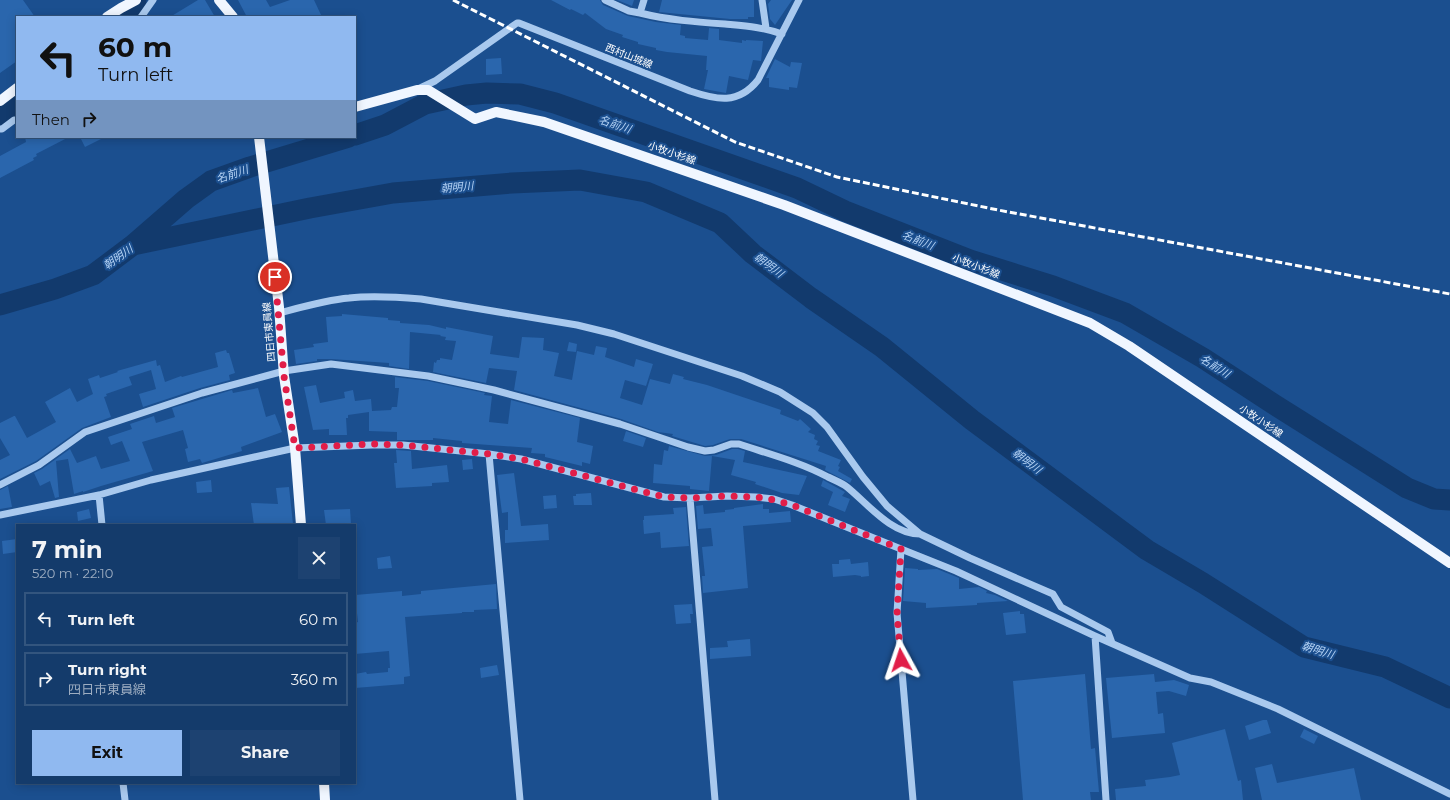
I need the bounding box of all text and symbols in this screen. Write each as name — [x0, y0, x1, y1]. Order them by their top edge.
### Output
text: 60 m — [98, 30, 172, 64]
icon: left — [32, 32, 84, 84]
street label: 西村山城線 — [603, 41, 655, 71]
text: Turn left — [98, 64, 173, 86]
icon: right — [78, 108, 100, 130]
text: Then — [32, 110, 70, 129]
water label: 名前川 — [597, 112, 634, 136]
street label: 小牧小杉線 — [646, 139, 698, 167]
water label: 名前川 — [214, 162, 251, 186]
water label: 朝明川 — [440, 179, 475, 195]
water label: 名前川 — [900, 228, 937, 253]
water label: 朝明川 — [100, 241, 136, 272]
water label: 朝明川 — [752, 250, 787, 281]
street label: 小牧小杉線 — [950, 251, 1002, 281]
pin — [258, 260, 292, 294]
icon: arrive — [264, 266, 286, 288]
street label: 四日市東員線 — [260, 302, 278, 362]
water label: 名前川 — [1197, 351, 1234, 381]
street label: 小牧小杉線 — [1237, 402, 1285, 440]
water label: 朝明川 — [1010, 445, 1045, 477]
text: 7 min — [32, 535, 103, 564]
button: close — [298, 537, 340, 579]
text: 520 m · 22:10 — [32, 565, 113, 581]
icon: left — [34, 608, 56, 630]
text: Turn left — [68, 610, 135, 629]
text: 60 m — [299, 610, 338, 629]
water label: 朝明川 — [1300, 638, 1337, 662]
position arrow — [880, 639, 922, 681]
text: Turn right — [68, 660, 147, 679]
icon: right — [34, 668, 56, 690]
text: 360 m — [291, 670, 338, 689]
text: 四日市東員線 — [68, 681, 146, 697]
button: Exit — [32, 730, 182, 776]
button: Share — [190, 730, 340, 776]

